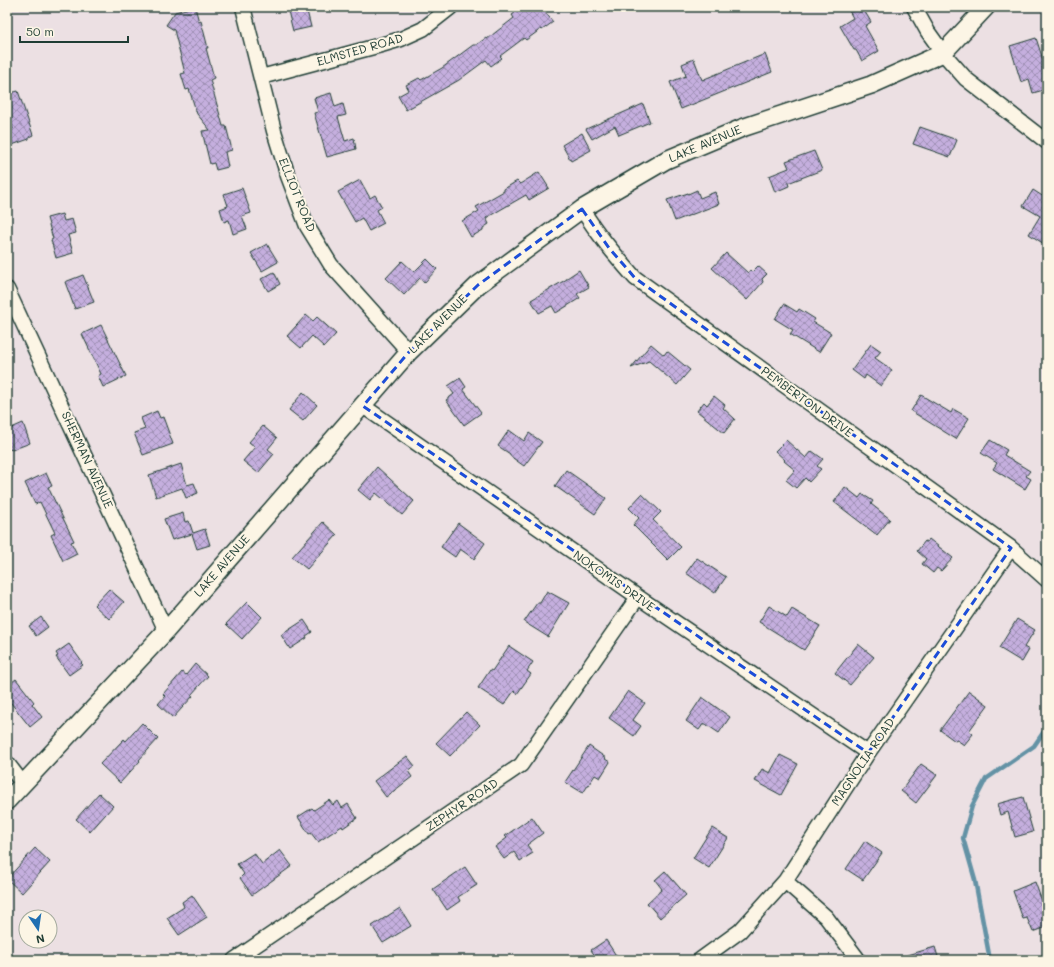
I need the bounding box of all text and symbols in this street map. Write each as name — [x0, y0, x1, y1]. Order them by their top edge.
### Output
scale bar — [20, 18, 128, 44]
text: 50 m — [26, 23, 54, 39]
street label: ELMSTED ROAD — [315, 29, 405, 69]
street label: LAKE AVENUE — [666, 121, 743, 166]
street label: ELLIOT ROAD — [276, 155, 320, 234]
street label: LAKE AVENUE — [404, 290, 470, 356]
street label: PEMBERTON DRIVE — [758, 362, 857, 440]
street label: SHERMAN AVENUE — [58, 408, 117, 511]
street label: LAKE AVENUE — [190, 531, 253, 600]
street label: NOKOMIS DRIVE — [571, 546, 659, 614]
street label: MAGNOLIA ROAD — [827, 714, 897, 808]
street label: ZEPHYR ROAD — [422, 774, 501, 834]
north arrow — [18, 909, 58, 949]
text: N — [35, 931, 46, 947]

